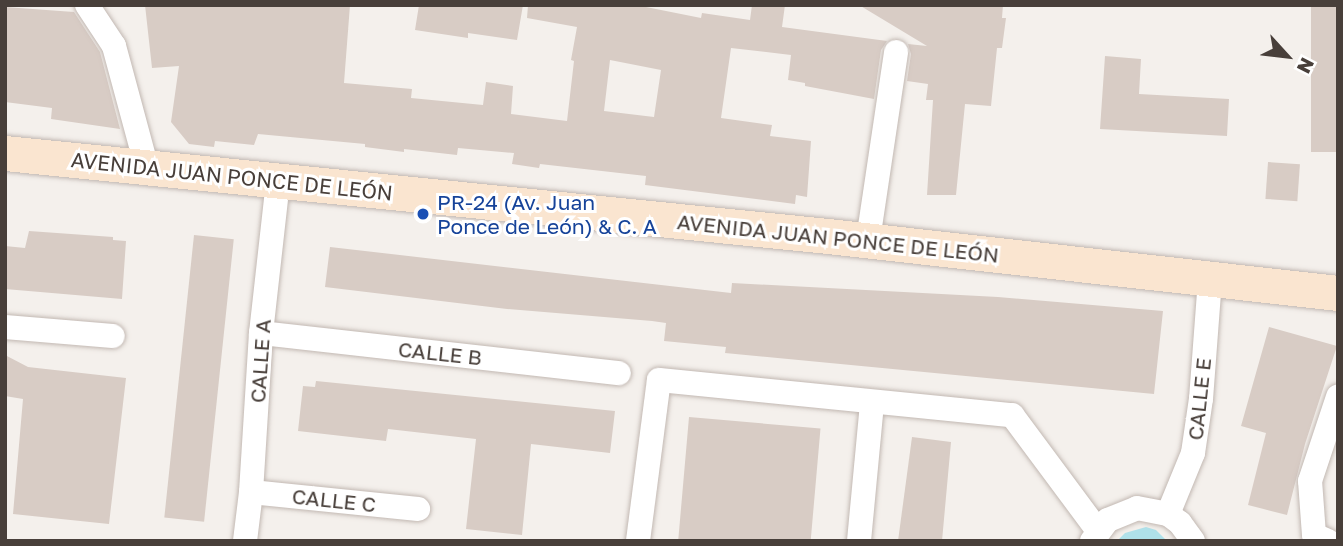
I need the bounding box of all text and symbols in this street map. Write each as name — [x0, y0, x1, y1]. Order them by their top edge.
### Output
north arrow — [1252, 21, 1322, 91]
text: N — [1293, 54, 1320, 77]
street label: AVENIDA JUAN PONCE DE LEÓN — [70, 147, 394, 205]
place label: PR-24 (Av. Juan Ponce de León) & C. A — [437, 189, 657, 239]
marker: PR-24 (Av. Juan Ponce de León) & C. A — [415, 206, 431, 222]
street label: AVENIDA JUAN PONCE DE LEÓN — [676, 209, 1000, 267]
street label: CALLE A — [245, 318, 275, 404]
street label: CALLE B — [397, 336, 483, 370]
street label: CALLE E — [1182, 357, 1216, 441]
street label: CALLE C — [291, 483, 377, 517]

